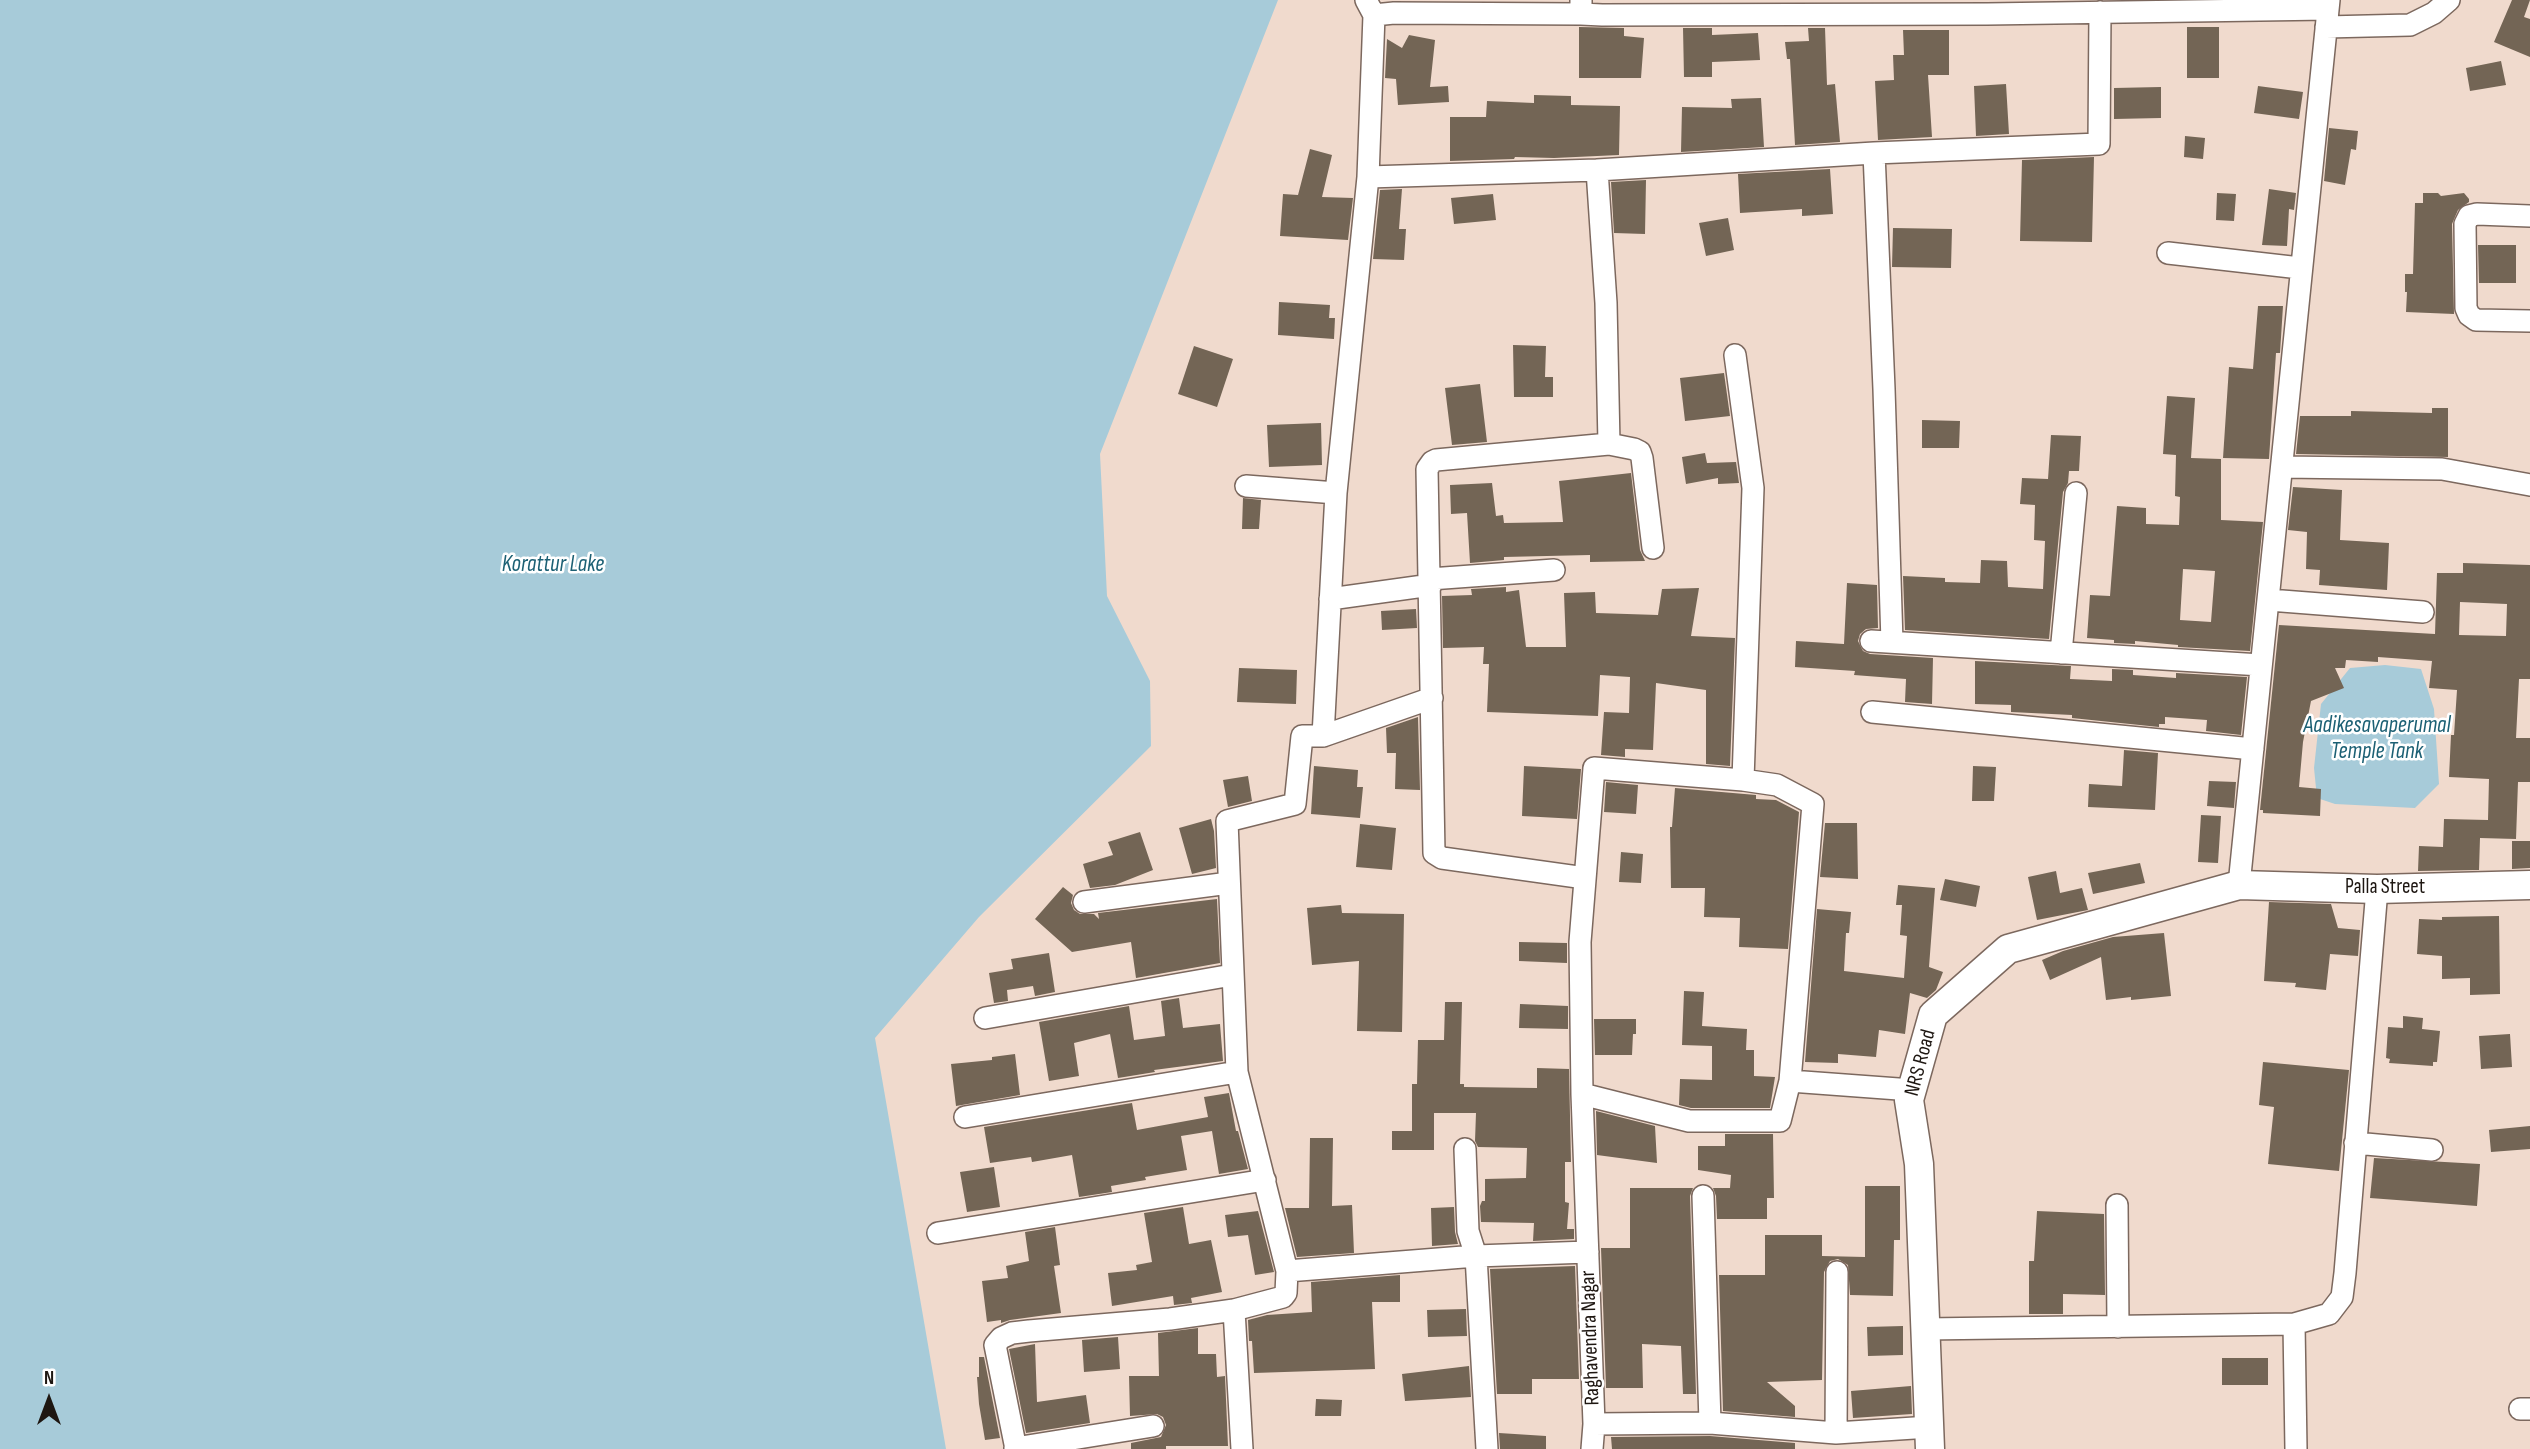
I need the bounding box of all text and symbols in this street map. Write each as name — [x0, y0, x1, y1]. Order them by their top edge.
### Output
water label: Korattur Lake — [502, 551, 604, 579]
water label: Aadikesavaperumal Temple Tank — [2303, 712, 2451, 766]
street label: Palla Street — [2345, 875, 2425, 901]
street label: NRS Road — [1900, 1027, 1942, 1099]
street label: Raghavendra Nagar — [1576, 1270, 1606, 1406]
north arrow — [14, 1365, 84, 1435]
text: N — [44, 1367, 54, 1390]

